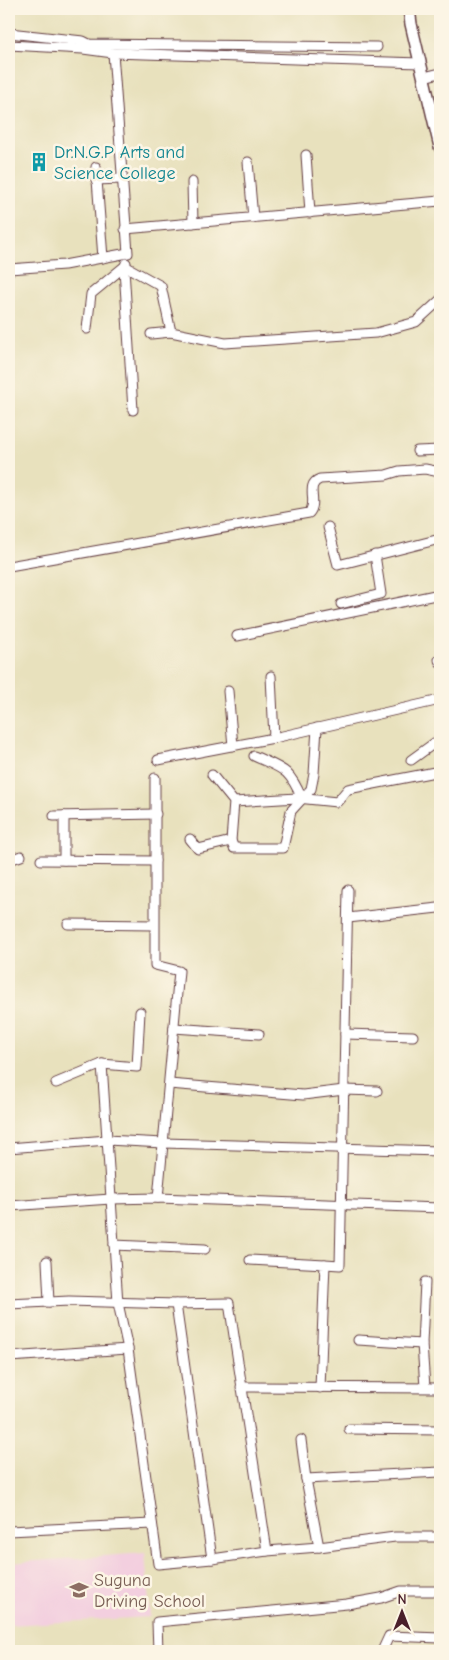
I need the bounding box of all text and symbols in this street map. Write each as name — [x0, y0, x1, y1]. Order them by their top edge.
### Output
place label: Dr.N.G.P Arts and Science College — [54, 142, 185, 184]
building icon: Dr.N.G.P Arts and Science College — [28, 151, 50, 173]
place label: Suguna Driving School — [94, 1570, 205, 1612]
school or university icon: Suguna Driving School — [68, 1579, 90, 1601]
north arrow — [376, 1588, 426, 1638]
text: N — [397, 1591, 407, 1608]

